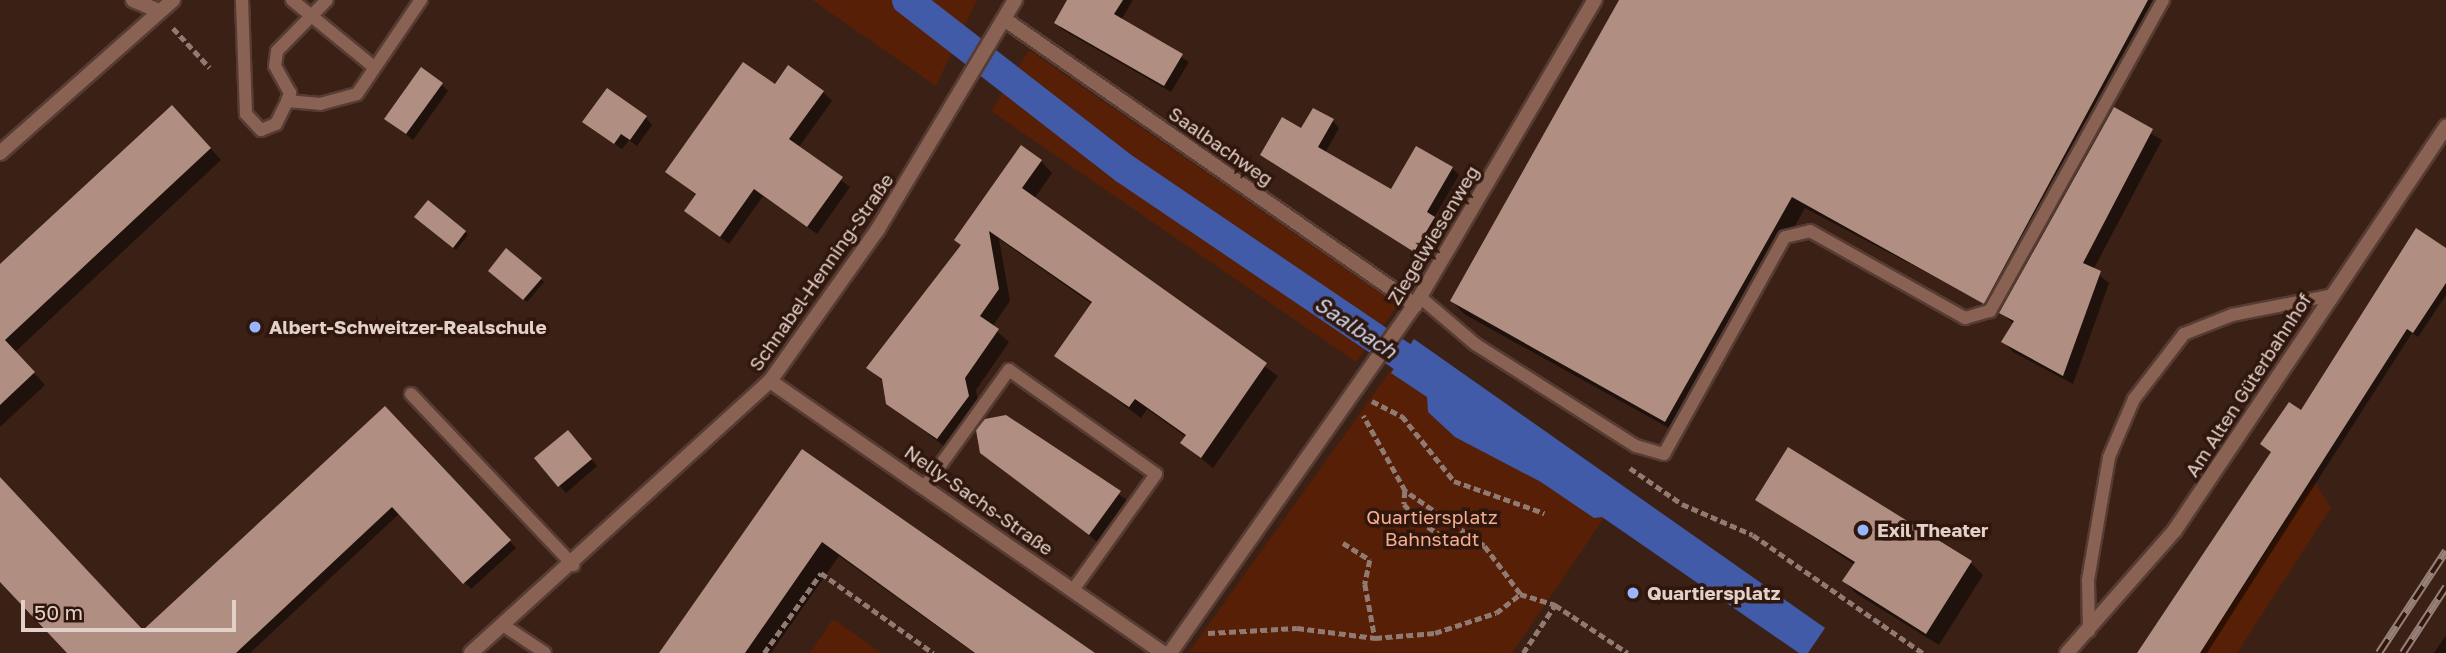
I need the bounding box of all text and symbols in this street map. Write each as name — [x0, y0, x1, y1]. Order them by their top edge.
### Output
street label: Saalbachweg — [1165, 102, 1277, 190]
street label: Ziegelwiesenweg — [1383, 161, 1483, 309]
street label: Schnabel-Henning-Straße — [744, 169, 898, 375]
street label: Am Alten Güterbahnhof — [2180, 289, 2316, 481]
water label: Saalbach — [1310, 291, 1402, 363]
place label: Albert-Schweitzer-Realschule — [269, 316, 547, 338]
marker: Albert-Schweitzer-Realschule — [247, 319, 263, 335]
street label: Nelly-Sachs-Straße — [900, 440, 1058, 560]
park label: Quartiersplatz Bahnstadt — [1366, 506, 1498, 550]
place label: Exil Theater — [1877, 519, 1988, 541]
marker: Exil Theater — [1855, 522, 1871, 538]
place label: Quartiersplatz — [1647, 582, 1780, 604]
marker: Quartiersplatz — [1625, 585, 1641, 601]
scale bar — [24, 586, 240, 630]
text: 50 m — [34, 599, 83, 625]

